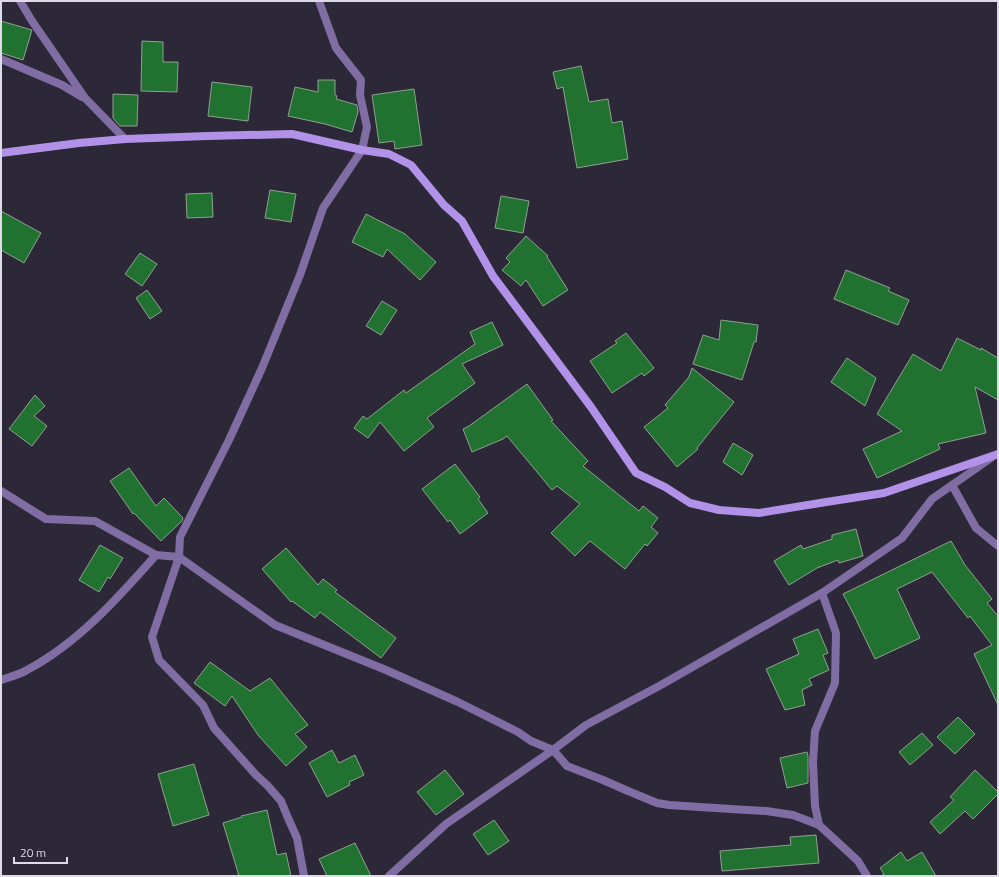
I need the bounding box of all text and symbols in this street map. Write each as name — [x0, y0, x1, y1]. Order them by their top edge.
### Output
scale bar — [14, 839, 67, 865]
text: 20 m — [20, 843, 46, 862]

